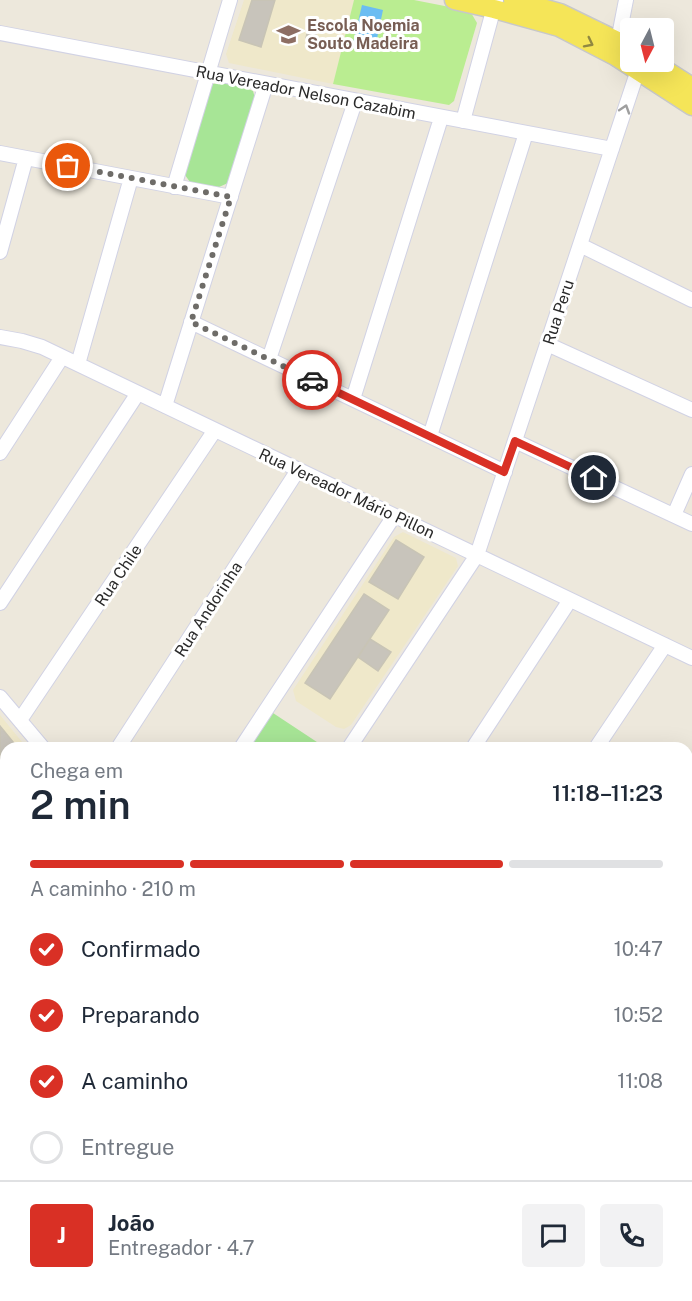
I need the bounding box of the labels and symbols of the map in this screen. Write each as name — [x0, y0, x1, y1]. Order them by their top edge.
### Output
place label: Escola Noemia Souto Madeira — [307, 16, 420, 53]
north arrow — [620, 18, 674, 72]
school or university icon: Escola Noemia Souto Madeira — [276, 21, 302, 47]
one-way arrow — [583, 36, 594, 47]
street label: Rua Vereador Nelson Cazabim — [194, 62, 418, 123]
one-way arrow — [618, 104, 630, 115]
pin — [42, 140, 93, 191]
street label: Rua Peru — [539, 277, 578, 347]
courier — [282, 350, 342, 410]
street label: Rua Vereador Mário Pillon — [256, 444, 438, 543]
pin — [568, 452, 619, 503]
street label: Rua Chile — [91, 541, 146, 610]
street label: Rua Andorinha — [171, 558, 246, 660]

